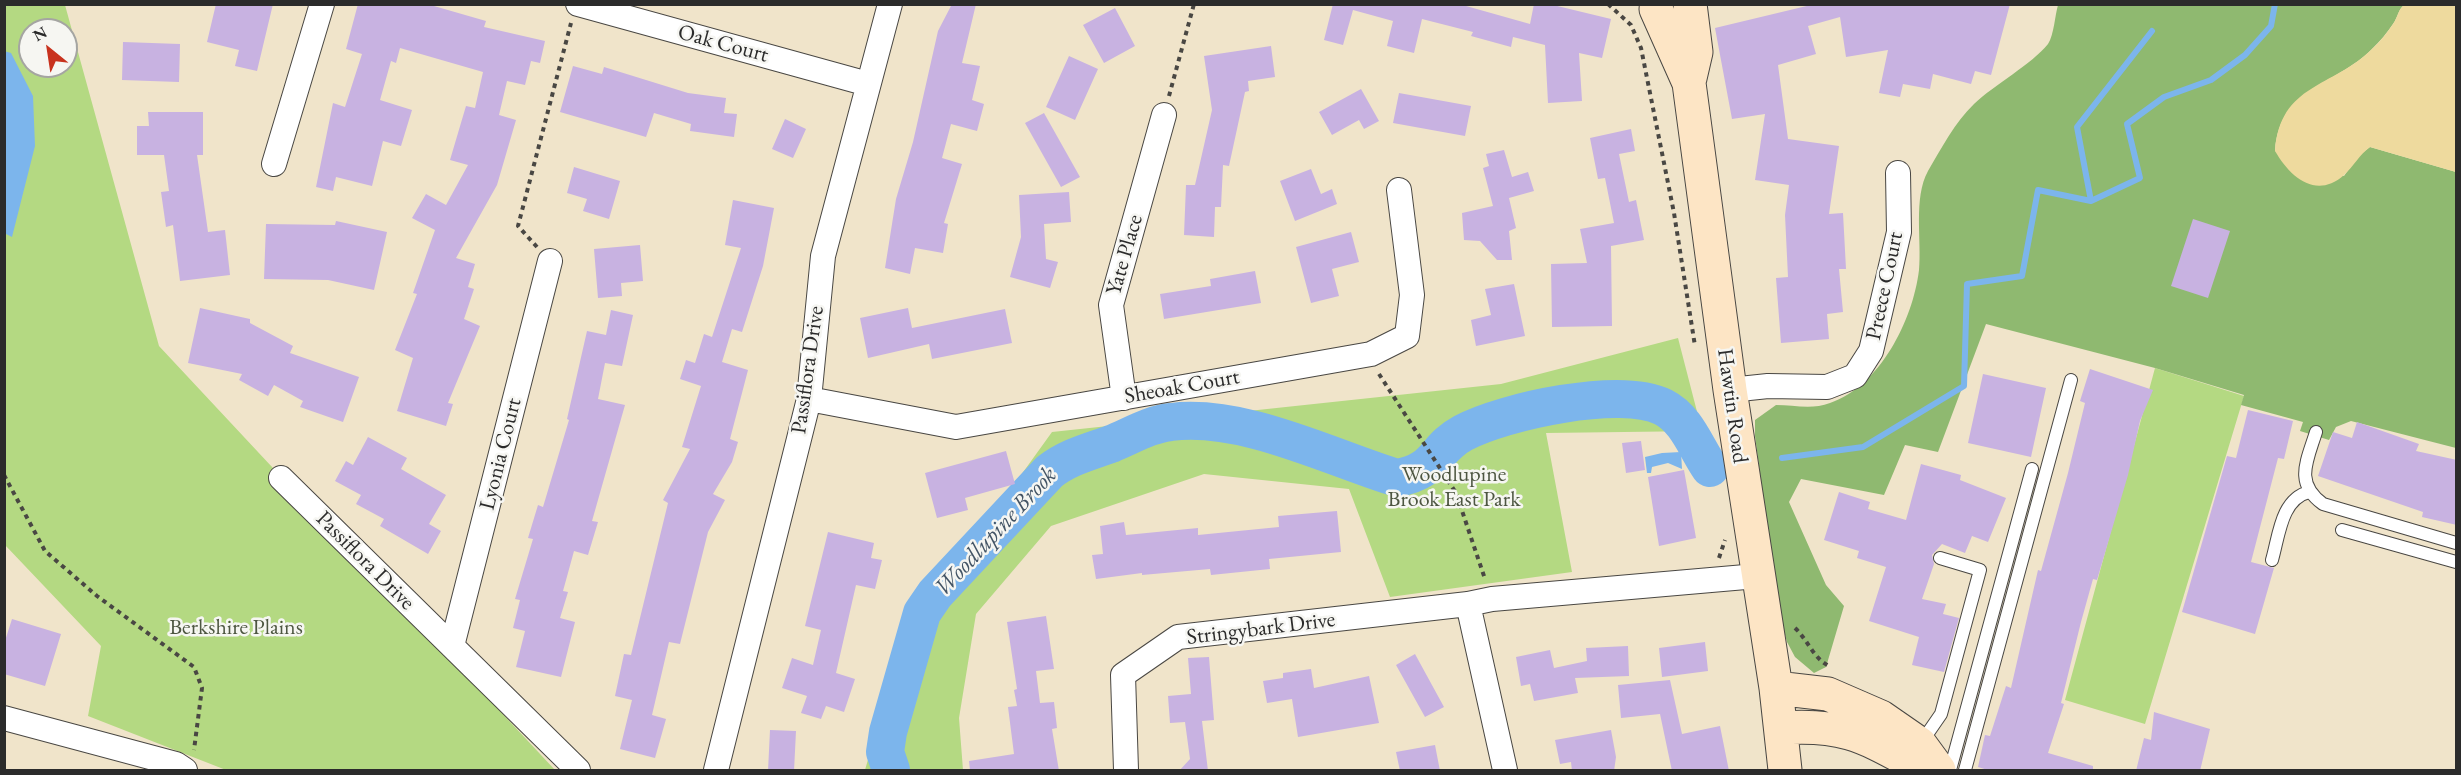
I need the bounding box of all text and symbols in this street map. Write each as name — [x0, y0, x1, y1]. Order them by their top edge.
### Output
north arrow — [18, 18, 78, 78]
street label: Oak Court — [675, 19, 771, 69]
text: N — [29, 21, 51, 46]
street label: Yate Place — [1101, 212, 1149, 298]
street label: Preece Court — [1861, 229, 1909, 343]
street label: Passiflora Drive — [786, 304, 830, 436]
street label: Hawtin Road — [1711, 347, 1753, 465]
street label: Sheoak Court — [1122, 364, 1242, 410]
street label: Lyonia Court — [474, 395, 528, 513]
water label: Woodlupine Brook — [929, 461, 1063, 603]
park label: Woodlupine Brook East Park — [1388, 462, 1520, 514]
street label: Passiflora Drive — [310, 506, 420, 616]
street label: Stringybark Drive — [1185, 607, 1337, 651]
park label: Berkshire Plains — [169, 615, 303, 641]

